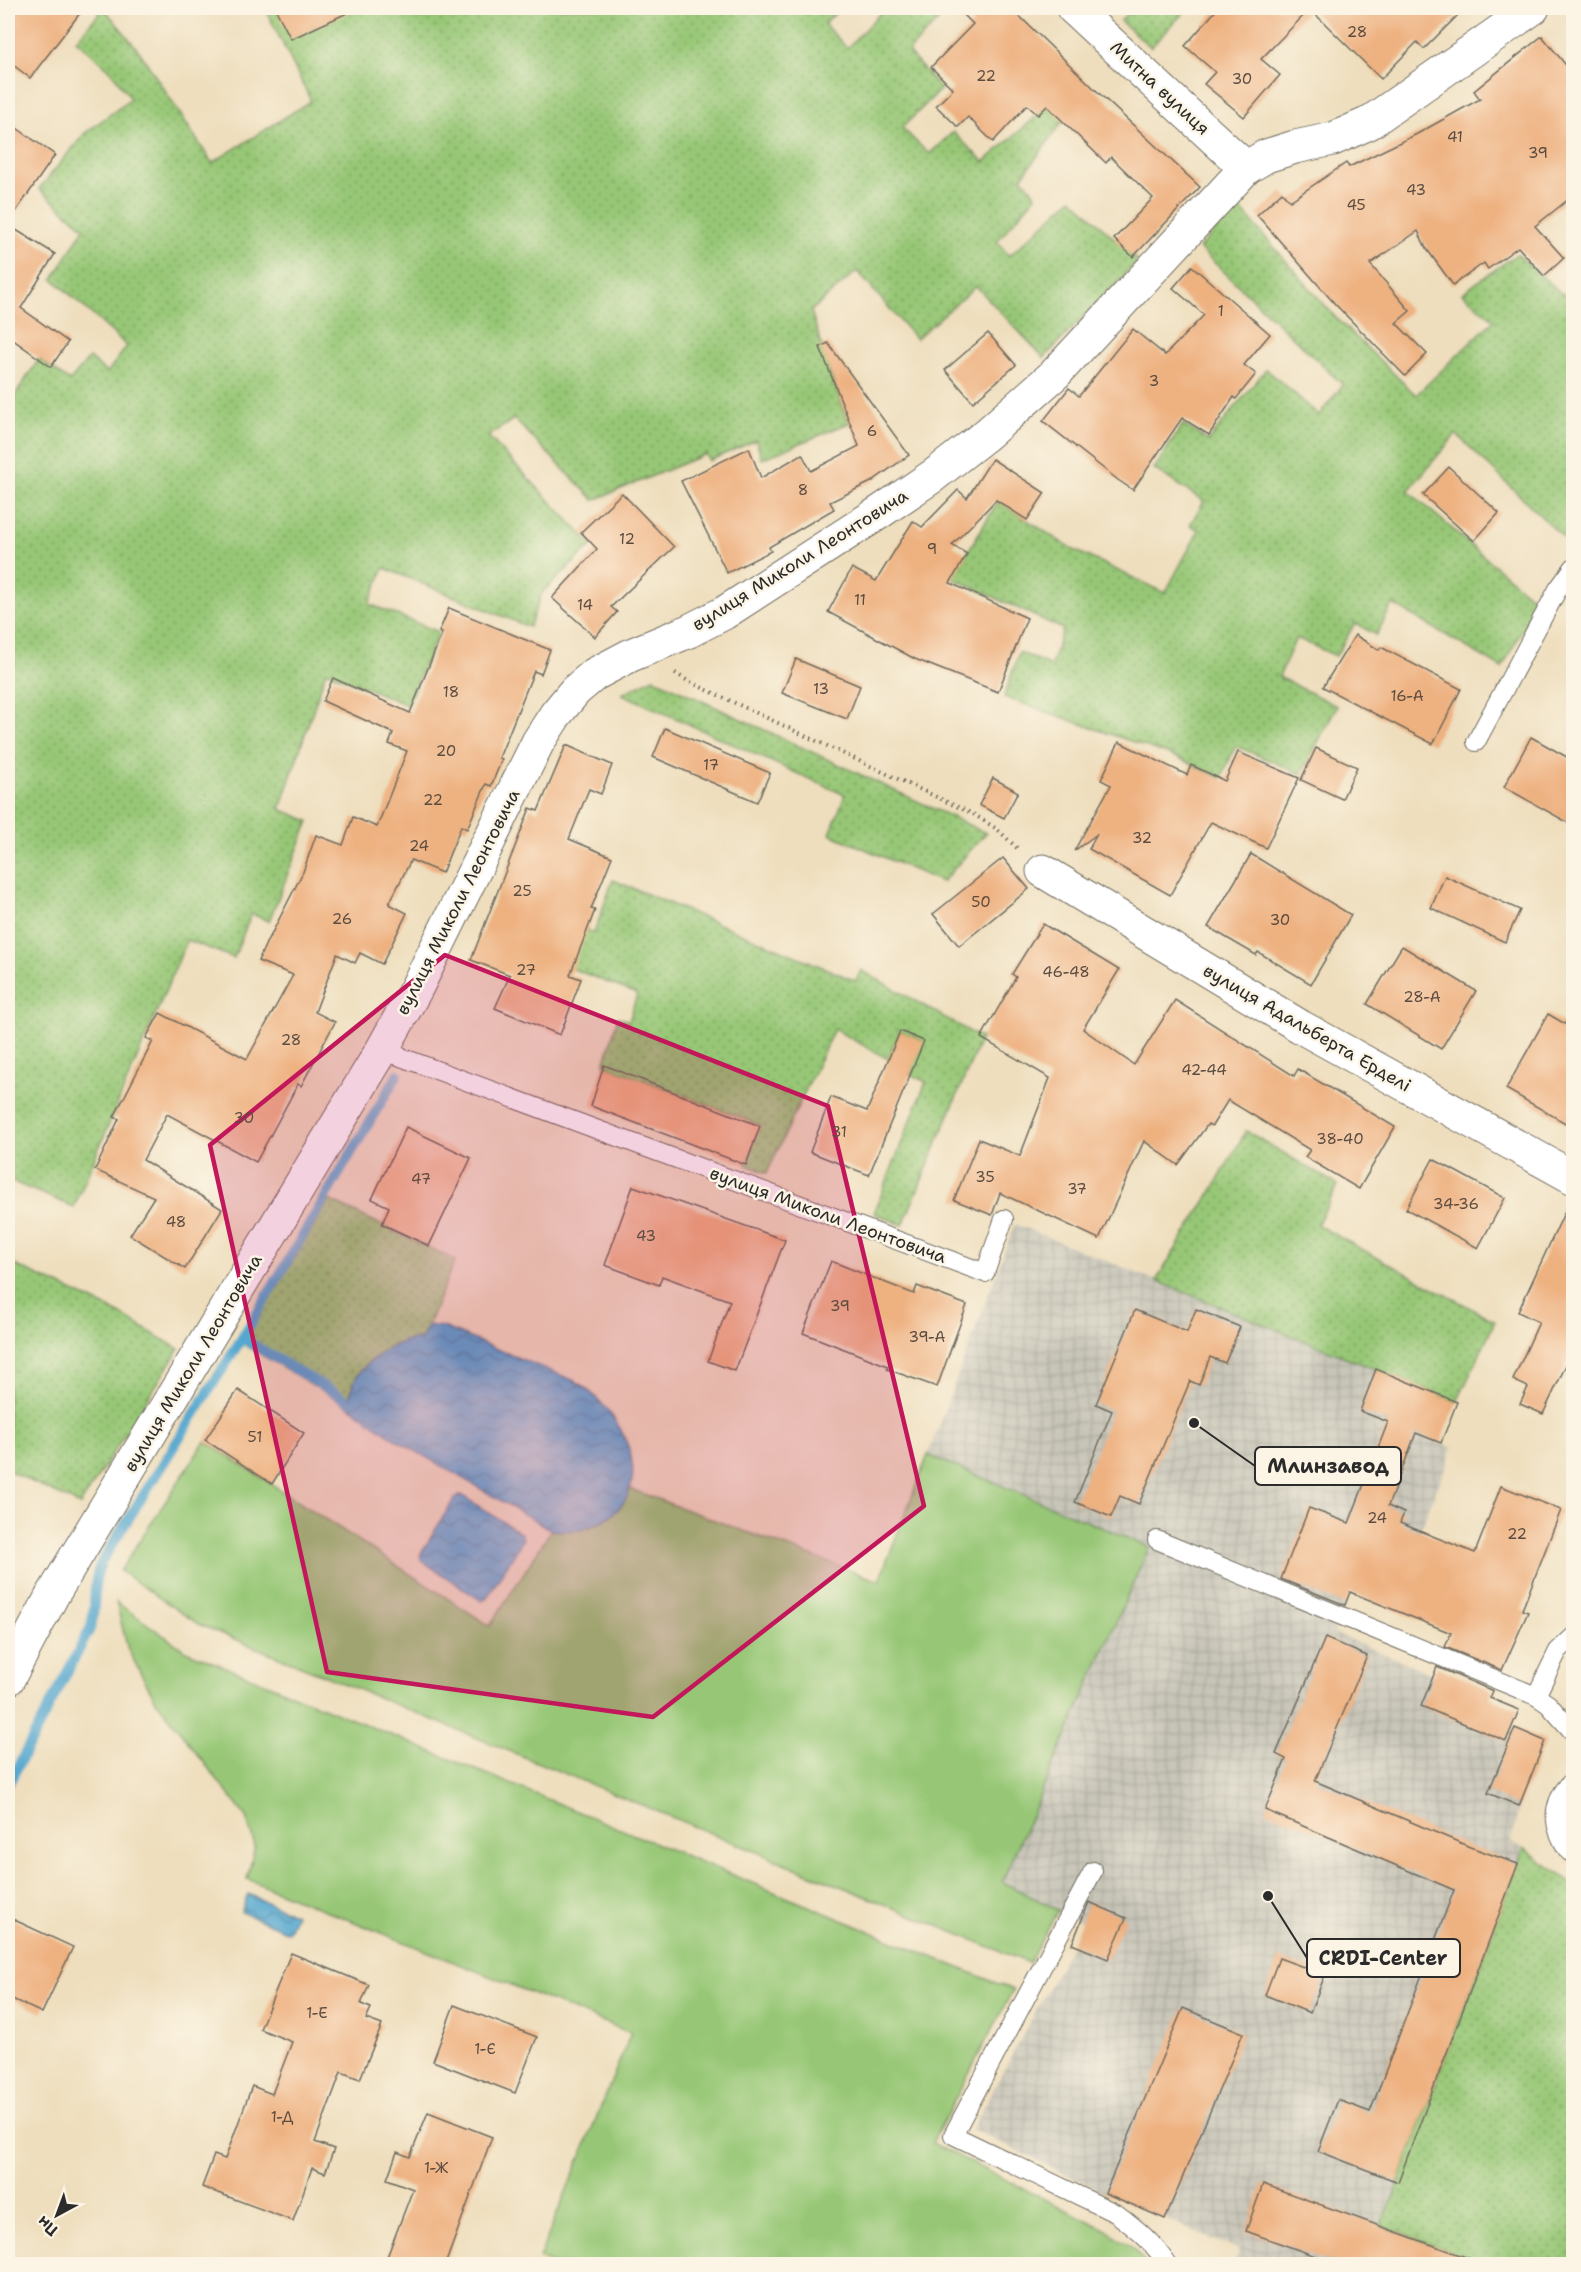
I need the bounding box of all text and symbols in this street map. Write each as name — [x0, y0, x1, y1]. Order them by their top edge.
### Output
house number: 28 — [1347, 22, 1367, 42]
street label: Митна вулиця — [1105, 36, 1215, 140]
house number: 22 — [976, 66, 996, 86]
house number: 30 — [1232, 69, 1252, 89]
house number: 41 — [1447, 127, 1463, 147]
house number: 39 — [1528, 143, 1548, 163]
house number: 43 — [1406, 180, 1426, 200]
house number: 45 — [1346, 195, 1366, 215]
house number: 1 — [1218, 301, 1224, 321]
house number: 3 — [1149, 371, 1159, 391]
house number: 6 — [867, 421, 877, 441]
house number: 8 — [798, 480, 808, 500]
street label: вулиця Миколи Леонтовича — [688, 484, 912, 636]
house number: 12 — [619, 529, 635, 549]
house number: 9 — [927, 539, 937, 559]
house number: 11 — [854, 590, 866, 610]
house number: 14 — [577, 595, 593, 615]
house number: 13 — [813, 679, 829, 699]
house number: 18 — [443, 682, 459, 702]
house number: 16-А — [1390, 686, 1424, 706]
house number: 20 — [436, 741, 456, 761]
house number: 17 — [703, 755, 719, 775]
street label: вулиця Миколи Леонтовича — [391, 785, 525, 1019]
house number: 22 — [423, 790, 443, 810]
house number: 32 — [1132, 828, 1152, 848]
house number: 24 — [409, 836, 429, 856]
house number: 25 — [512, 881, 532, 901]
house number: 50 — [971, 892, 991, 912]
house number: 26 — [332, 909, 352, 929]
house number: 30 — [1270, 910, 1290, 930]
street label: вулиця Адальберта Ерделі — [1199, 959, 1415, 1097]
house number: 27 — [516, 960, 536, 980]
house number: 46-48 — [1042, 962, 1090, 982]
house number: 28-А — [1403, 987, 1441, 1007]
house number: 28 — [281, 1030, 301, 1050]
house number: 42-44 — [1181, 1060, 1227, 1080]
house number: 30 — [234, 1108, 254, 1128]
house number: 31 — [831, 1122, 847, 1142]
house number: 38-40 — [1316, 1129, 1364, 1149]
street label: вулиця Миколи Леонтовича — [706, 1161, 950, 1269]
house number: 35 — [975, 1167, 995, 1187]
house number: 47 — [411, 1169, 431, 1189]
house number: 37 — [1067, 1179, 1087, 1199]
house number: 34-36 — [1433, 1194, 1479, 1214]
house number: 48 — [166, 1212, 186, 1232]
house number: 43 — [636, 1226, 656, 1246]
street label: вулиця Миколи Леонтовича — [118, 1250, 268, 1476]
house number: 39 — [830, 1296, 850, 1316]
house number: 39-А — [909, 1327, 946, 1347]
house number: 51 — [248, 1427, 262, 1447]
callout: Млинзавод — [1255, 1447, 1401, 1485]
text: Млинзавод — [1267, 1453, 1389, 1479]
house number: 24 — [1367, 1508, 1387, 1528]
house number: 22 — [1507, 1524, 1527, 1544]
callout: CRDI-Center — [1307, 1939, 1460, 1977]
text: CRDI-Center — [1318, 1945, 1448, 1971]
house number: 1-Е — [306, 2003, 328, 2023]
house number: 1-Є — [474, 2039, 496, 2059]
house number: 1-Д — [271, 2107, 294, 2127]
house number: 1-Ж — [424, 2158, 449, 2178]
north arrow — [27, 2185, 87, 2245]
text: Пн — [33, 2211, 62, 2241]

